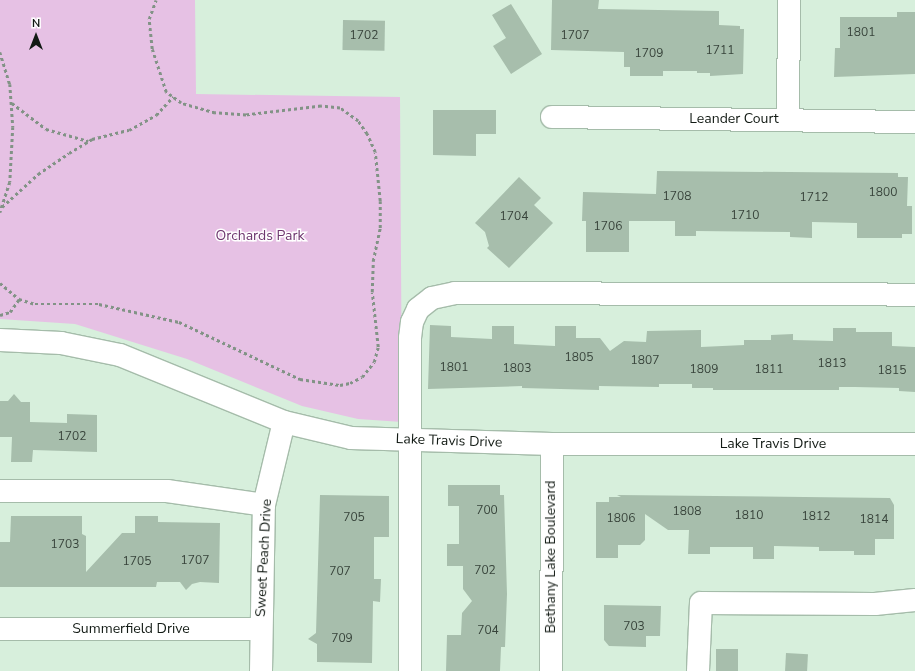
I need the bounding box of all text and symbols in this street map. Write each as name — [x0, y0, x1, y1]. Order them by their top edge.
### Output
north arrow — [16, 16, 56, 56]
text: N — [32, 16, 40, 31]
house number: 1801 — [847, 26, 875, 40]
house number: 1702 — [350, 29, 378, 43]
house number: 1707 — [561, 29, 589, 43]
house number: 1711 — [706, 44, 734, 58]
house number: 1709 — [635, 47, 663, 61]
street label: Leander Court — [689, 111, 779, 127]
house number: 1800 — [869, 186, 897, 200]
house number: 1708 — [663, 190, 691, 204]
house number: 1712 — [800, 191, 828, 205]
house number: 1710 — [731, 209, 759, 223]
house number: 1704 — [500, 210, 528, 224]
house number: 1706 — [594, 220, 622, 234]
park label: Orchards Park — [216, 228, 304, 244]
house number: 1805 — [565, 351, 593, 365]
house number: 1807 — [631, 354, 659, 368]
house number: 1813 — [818, 357, 846, 371]
house number: 1801 — [440, 361, 468, 375]
house number: 1803 — [503, 362, 531, 376]
house number: 1809 — [690, 363, 718, 377]
house number: 1811 — [755, 363, 783, 377]
house number: 1815 — [878, 364, 906, 378]
house number: 1702 — [58, 430, 86, 444]
street label: Lake Travis Drive — [395, 431, 503, 451]
street label: Lake Travis Drive — [720, 436, 826, 452]
street label: Bethany Lake Boulevard — [543, 481, 559, 633]
street label: Sweet Peach Drive — [253, 499, 275, 617]
house number: 700 — [476, 504, 498, 518]
house number: 1808 — [673, 505, 701, 519]
house number: 1810 — [735, 509, 763, 523]
house number: 1812 — [802, 510, 830, 524]
house number: 705 — [343, 511, 365, 525]
house number: 1806 — [607, 512, 635, 526]
house number: 1814 — [860, 513, 888, 527]
house number: 1703 — [51, 538, 79, 552]
house number: 1707 — [181, 554, 209, 568]
house number: 1705 — [123, 555, 151, 569]
house number: 702 — [474, 564, 496, 578]
house number: 707 — [329, 565, 351, 579]
house number: 703 — [623, 620, 645, 634]
street label: Summerfield Drive — [72, 621, 190, 637]
house number: 704 — [477, 624, 499, 638]
house number: 709 — [331, 632, 353, 646]

